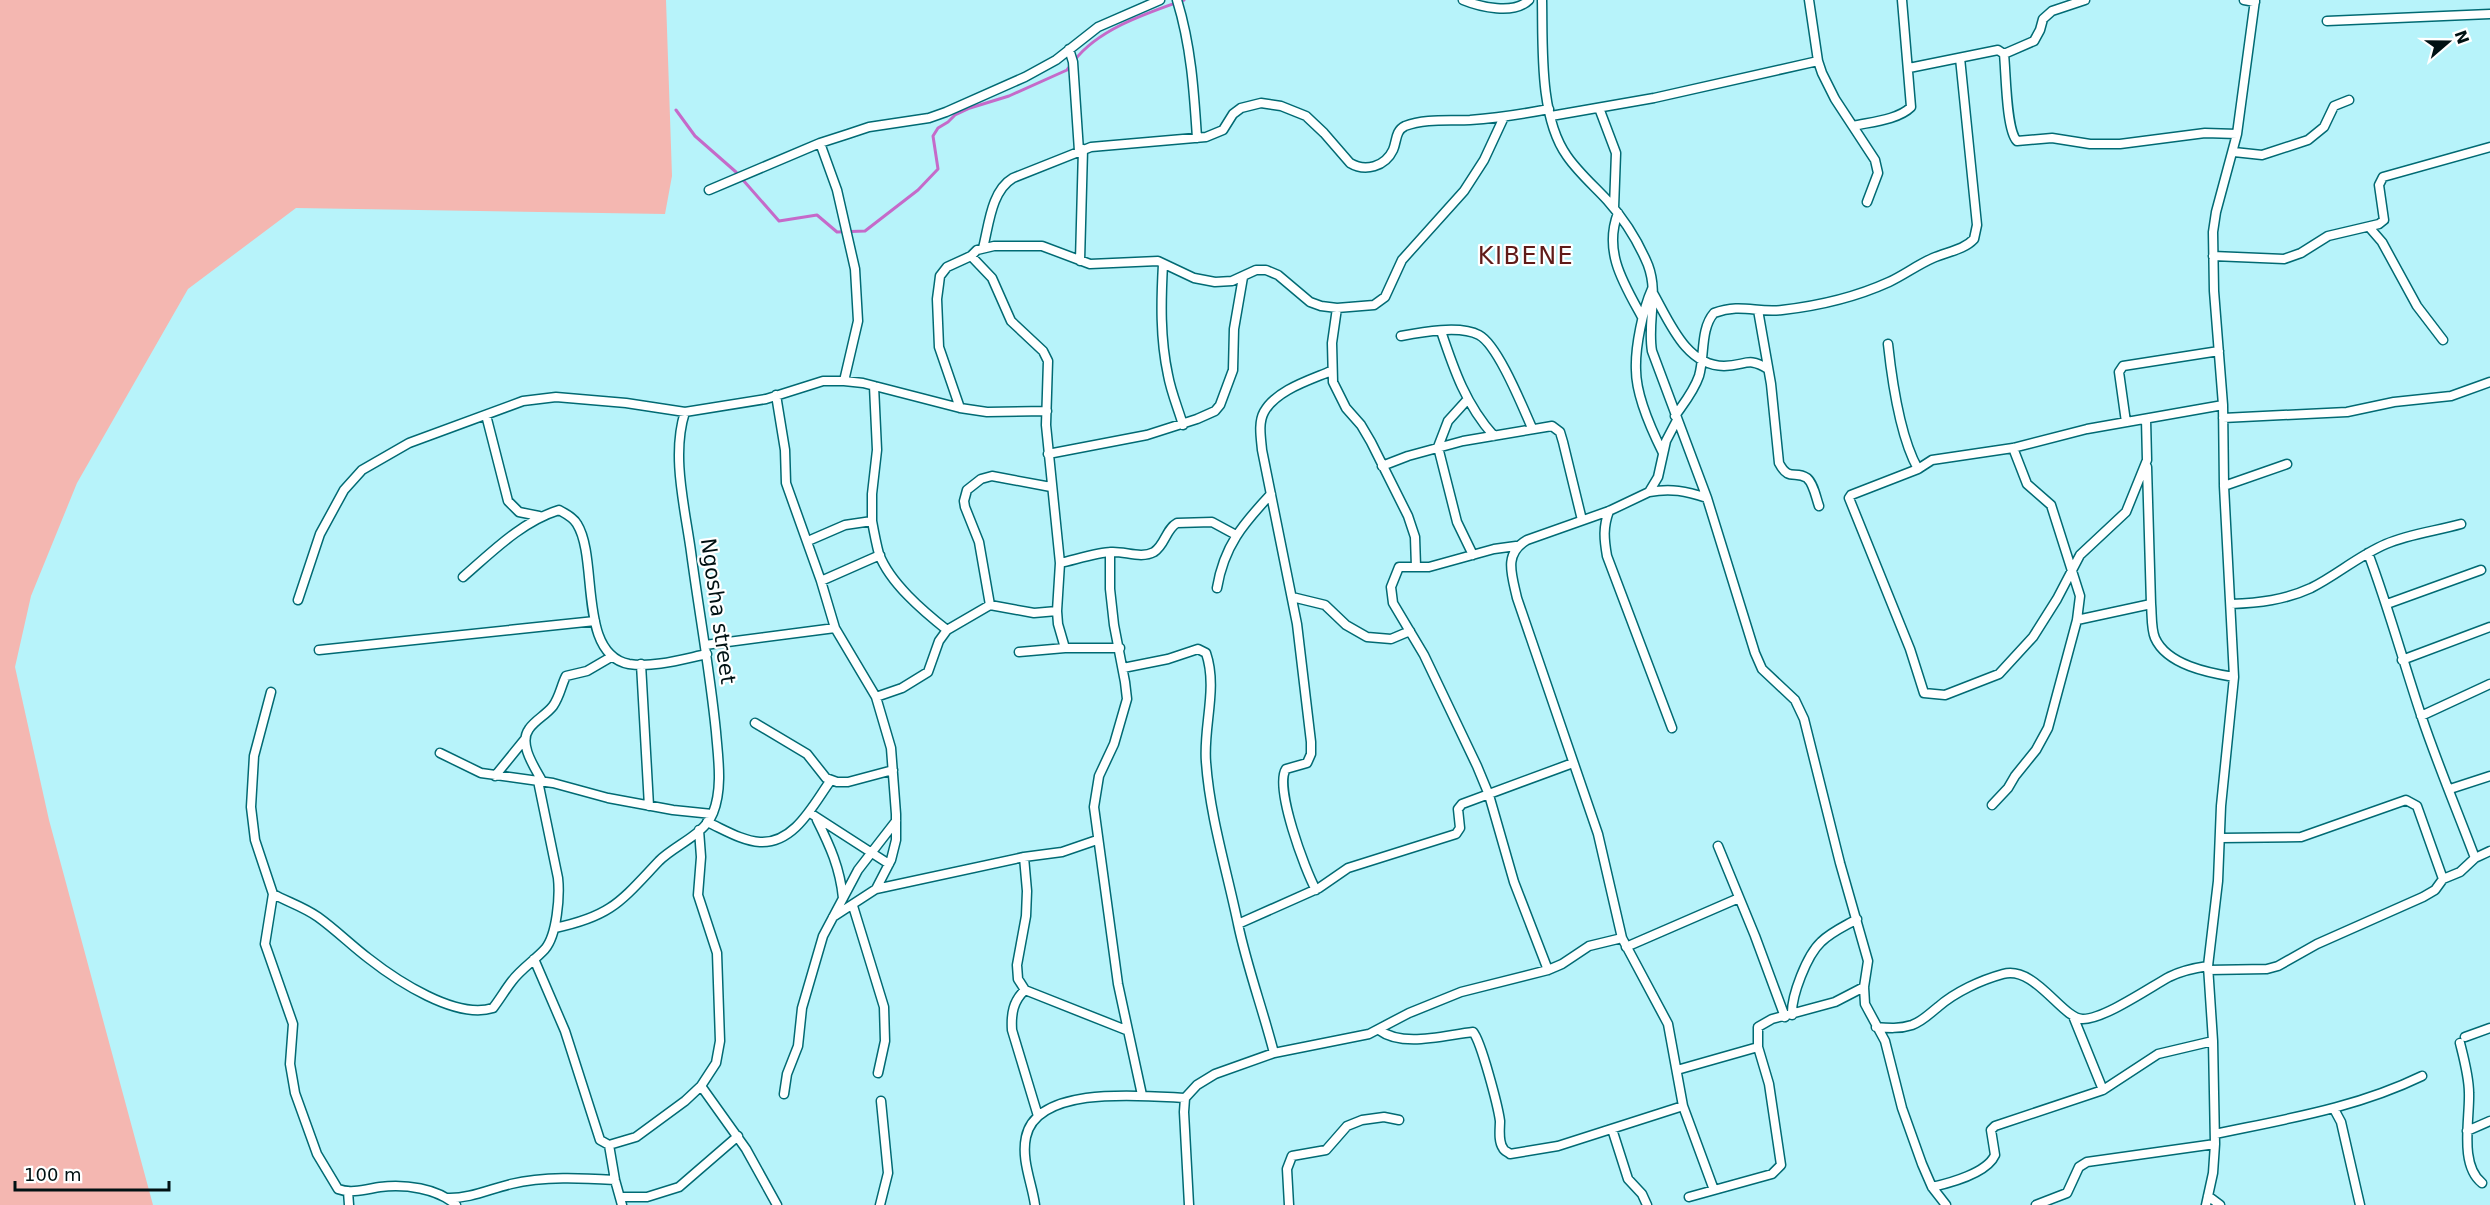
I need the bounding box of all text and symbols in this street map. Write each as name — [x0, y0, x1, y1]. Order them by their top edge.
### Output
north arrow — [2418, 12, 2478, 72]
text: N — [2450, 27, 2473, 47]
district label: KIBENE — [1478, 242, 1574, 270]
street label: Ngosha street — [696, 536, 740, 686]
scale bar — [15, 1154, 170, 1192]
text: 100 m — [24, 1164, 82, 1185]

